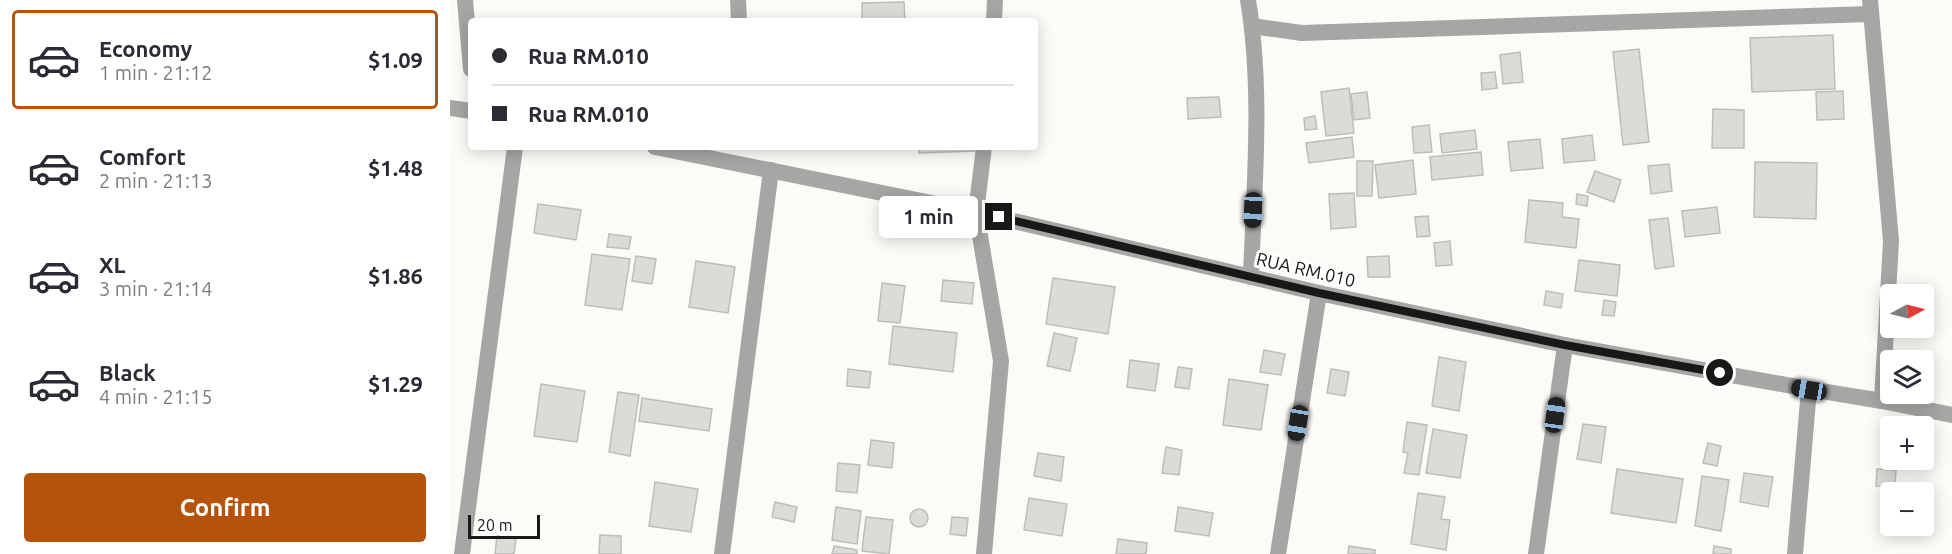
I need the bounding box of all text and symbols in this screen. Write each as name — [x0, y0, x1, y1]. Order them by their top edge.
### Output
icon: car — [27, 33, 81, 87]
text: Economy — [99, 36, 192, 61]
text: Rua RM.010 — [528, 43, 649, 68]
text: $1.09 — [368, 47, 423, 72]
text: 1 min · 21:12 — [99, 61, 213, 84]
text: Rua RM.010 — [528, 101, 649, 126]
icon: car — [27, 141, 81, 195]
text: Comfort — [99, 144, 186, 169]
text: $1.48 — [368, 155, 423, 180]
text: 2 min · 21:13 — [99, 169, 213, 192]
car — [1243, 192, 1263, 228]
callout: 1 min — [879, 196, 978, 238]
route end — [985, 203, 1012, 230]
text: 1 min — [903, 205, 954, 228]
street label: RUA RM.010 — [1255, 248, 1357, 290]
icon: car — [27, 249, 81, 303]
text: XL — [99, 252, 126, 277]
text: $1.86 — [368, 263, 423, 288]
text: 3 min · 21:14 — [99, 277, 213, 300]
north arrow — [1880, 284, 1934, 338]
map controls — [1880, 284, 1934, 536]
button: layers — [1880, 350, 1934, 404]
icon: car — [27, 357, 81, 411]
route start — [1706, 359, 1733, 386]
text: Black — [99, 360, 156, 385]
text: $1.29 — [368, 371, 423, 396]
car — [1790, 378, 1828, 402]
text: 4 min · 21:15 — [99, 385, 213, 408]
car — [1544, 396, 1566, 434]
car — [1286, 404, 1310, 442]
button: + — [1880, 416, 1934, 470]
button: Confirm — [24, 473, 426, 542]
button: − — [1880, 482, 1934, 536]
scale bar — [468, 512, 540, 540]
text: 20 m — [477, 516, 513, 534]

